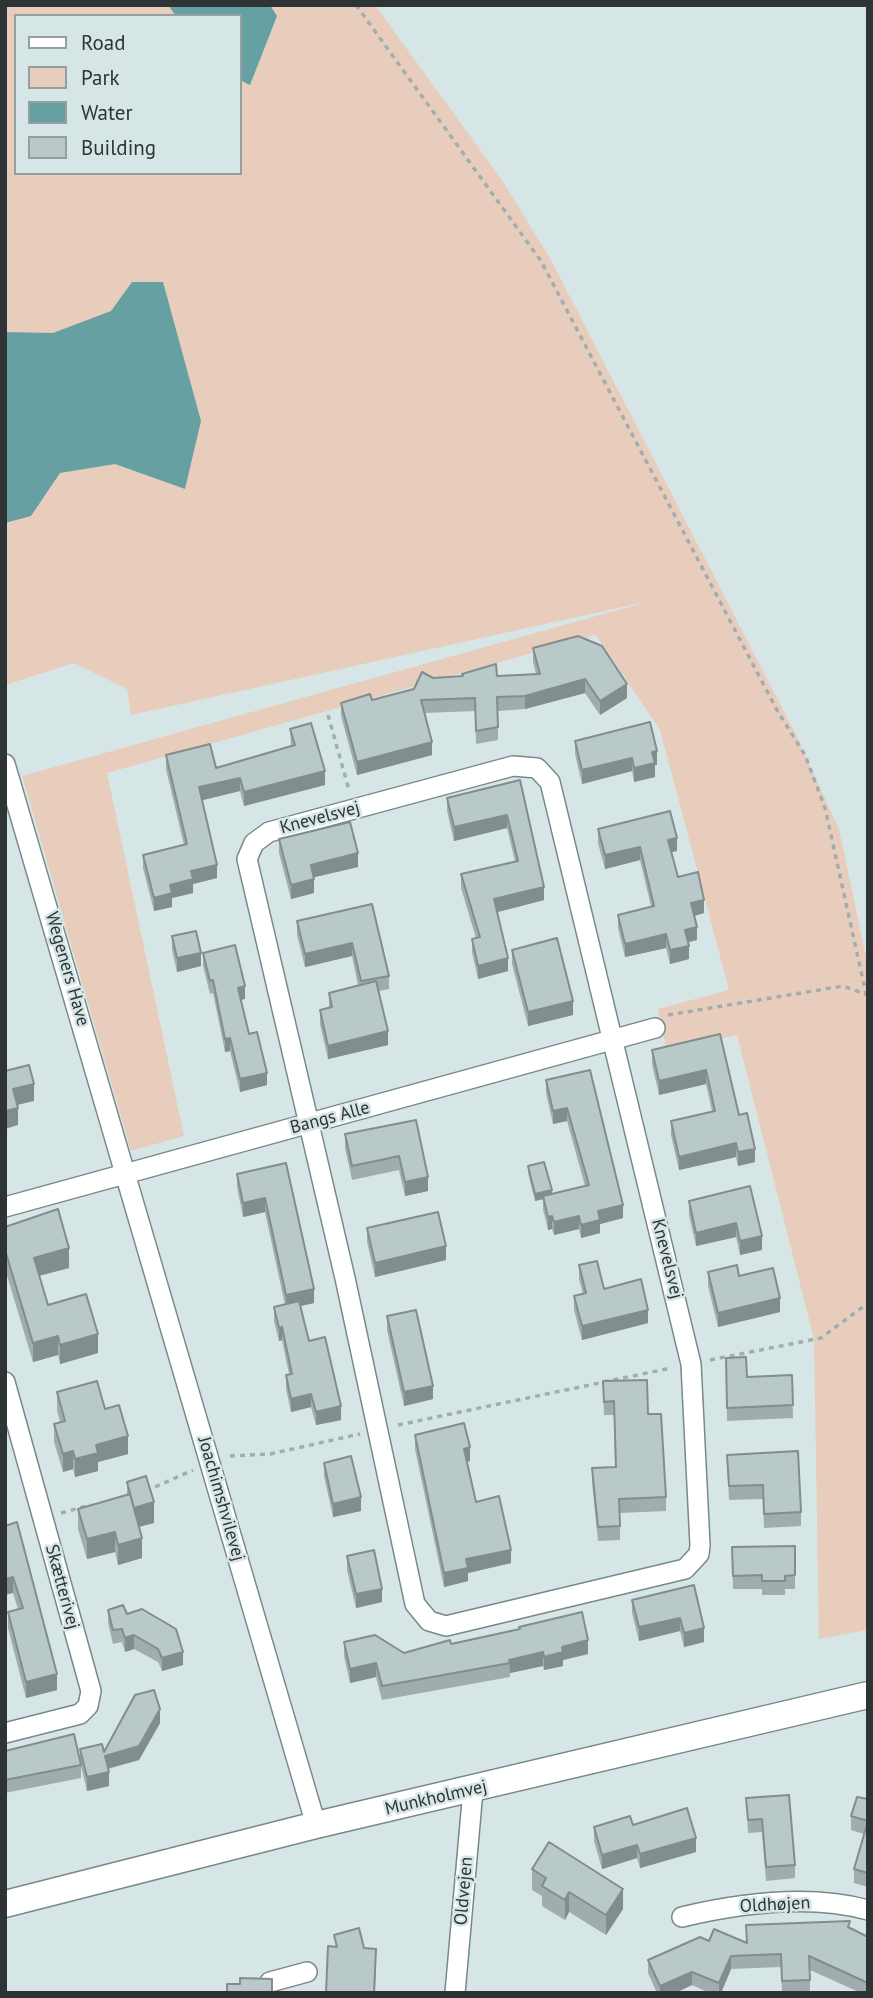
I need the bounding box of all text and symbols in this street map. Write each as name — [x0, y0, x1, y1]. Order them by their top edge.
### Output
legend — [14, 14, 242, 175]
text: Road — [81, 29, 125, 56]
text: Park — [81, 64, 120, 91]
text: Water — [81, 99, 133, 126]
text: Building — [81, 134, 156, 161]
street label: Knevelsvej — [278, 797, 362, 839]
street label: Wegeners Have — [40, 909, 94, 1029]
street label: Bangs Alle — [288, 1097, 372, 1139]
street label: Knevelsvej — [647, 1217, 687, 1301]
street label: Joachimshvilevej — [193, 1434, 249, 1564]
street label: Skætterivej — [40, 1542, 84, 1632]
street label: Munkholmvej — [383, 1776, 489, 1820]
street label: Oldvejen — [450, 1856, 478, 1926]
street label: Oldhøjen — [739, 1892, 811, 1918]

